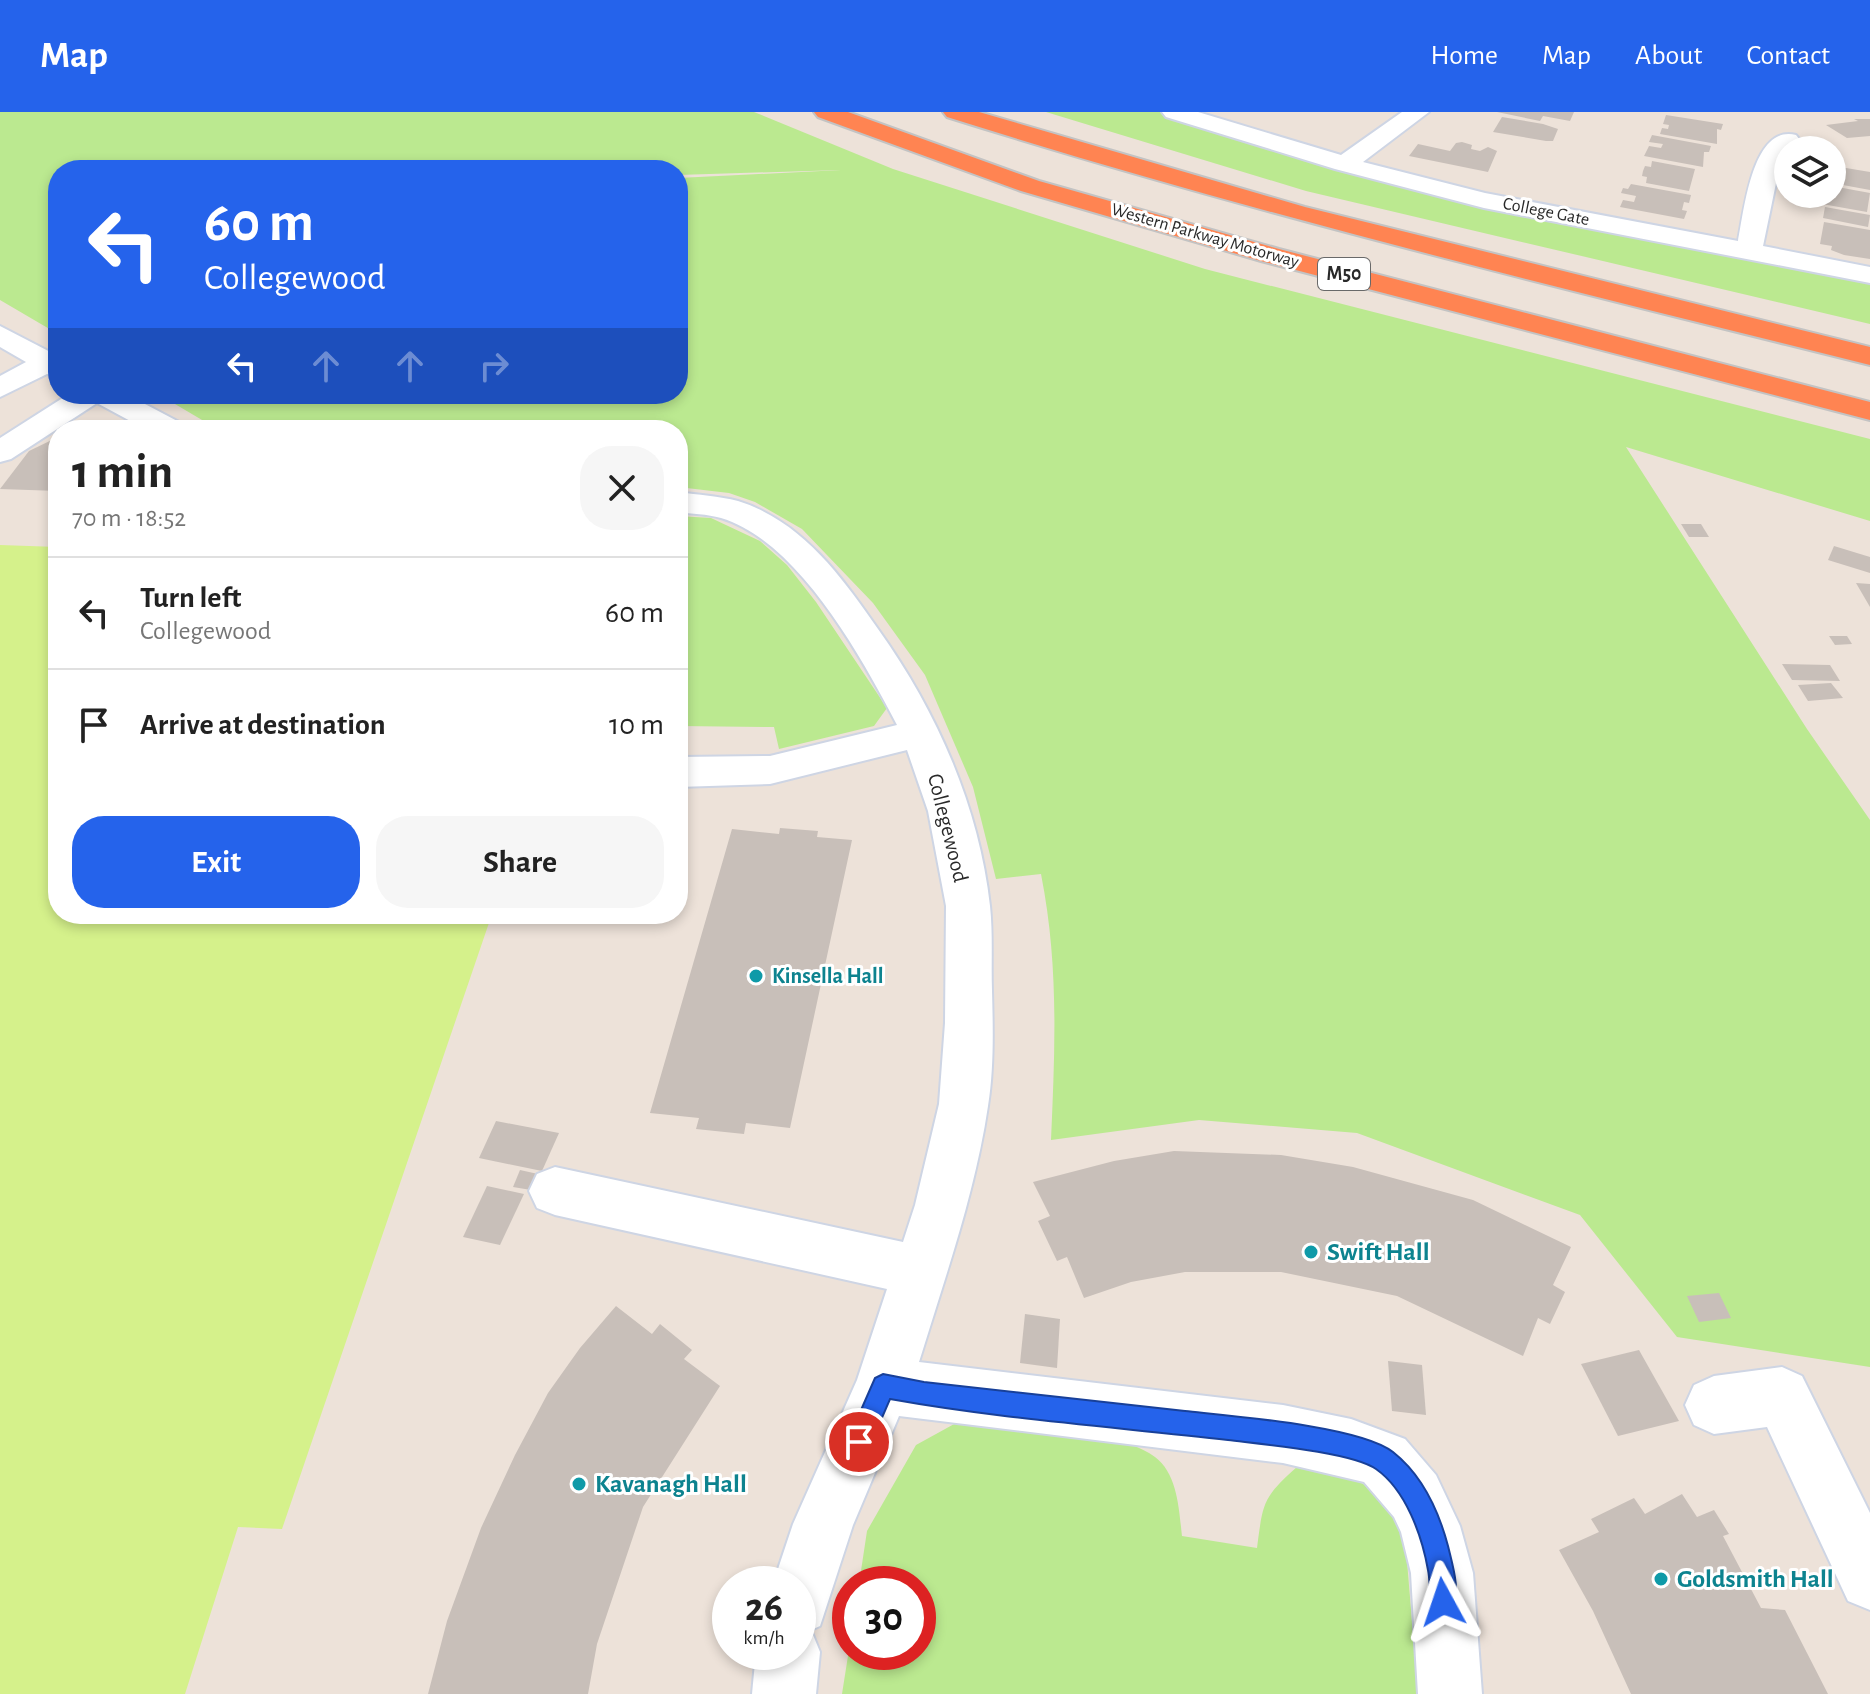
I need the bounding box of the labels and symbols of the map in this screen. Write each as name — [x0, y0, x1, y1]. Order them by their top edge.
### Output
street label: College Gate — [1501, 195, 1591, 229]
street label: Western Parkway Motorway — [1109, 201, 1301, 272]
road number: M50 — [1318, 258, 1370, 290]
street label: Collegewood — [924, 772, 972, 884]
place label: Kinsella Hall — [772, 965, 884, 987]
marker: Kinsella Hall — [747, 967, 765, 985]
place label: Swift Hall — [1327, 1239, 1429, 1265]
marker: Swift Hall — [1302, 1243, 1320, 1261]
pin — [825, 1408, 893, 1476]
place label: Kavanagh Hall — [595, 1471, 747, 1497]
marker: Kavanagh Hall — [570, 1475, 588, 1493]
position arrow — [1401, 1560, 1485, 1644]
speed limit sign: 30 — [832, 1566, 936, 1670]
place label: Goldsmith Hall — [1677, 1566, 1834, 1592]
marker: Goldsmith Hall — [1652, 1570, 1670, 1588]

